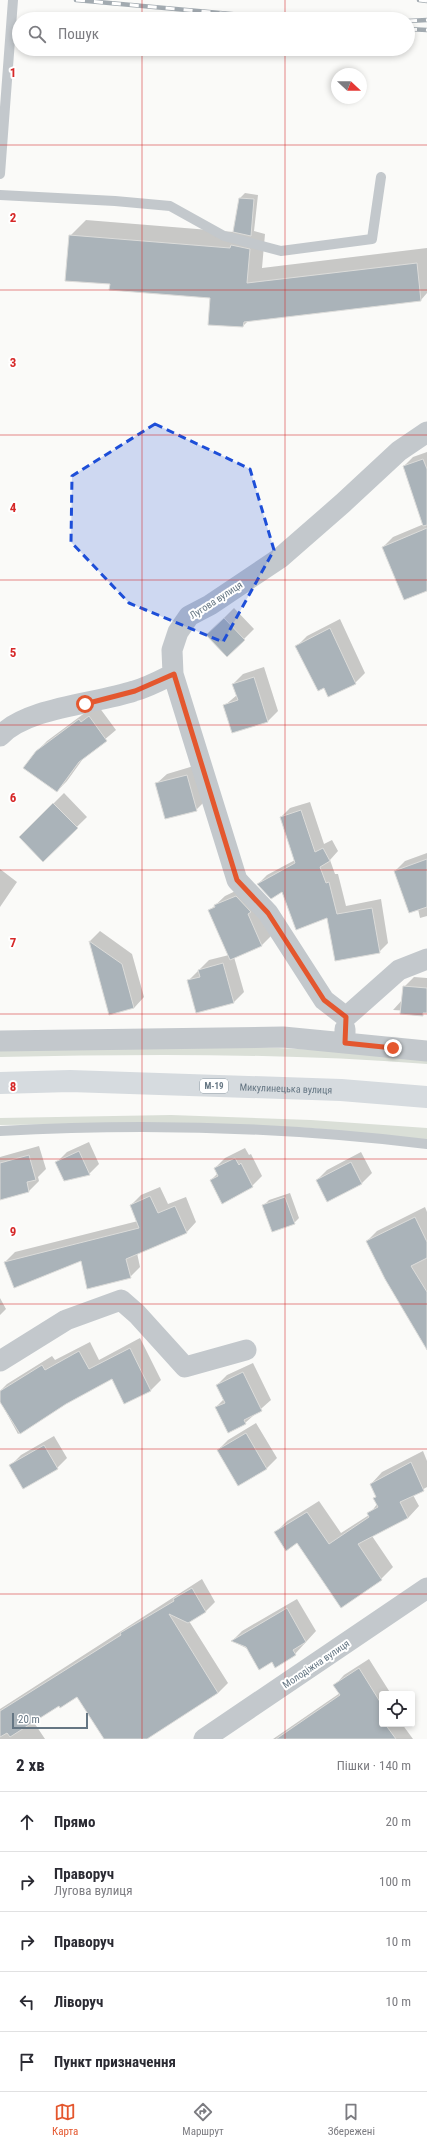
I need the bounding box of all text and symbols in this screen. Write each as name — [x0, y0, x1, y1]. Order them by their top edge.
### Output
search box — [12, 12, 415, 56]
icon: search — [26, 23, 48, 45]
text: Пошук — [58, 25, 99, 43]
text: 1 — [10, 65, 16, 80]
north arrow — [331, 68, 367, 104]
text: 2 — [10, 210, 17, 225]
text: 3 — [10, 355, 16, 370]
text: 4 — [10, 500, 17, 515]
street label: Лугова вулиця — [188, 579, 244, 621]
text: 5 — [10, 645, 17, 660]
route start — [76, 695, 94, 713]
text: 6 — [10, 790, 17, 805]
text: 7 — [10, 935, 17, 950]
route end — [384, 1039, 402, 1057]
text: 8 — [10, 1079, 16, 1094]
road number: М-19 — [200, 1079, 228, 1093]
street label: Микулинецька вулиця — [239, 1081, 333, 1095]
text: 9 — [10, 1224, 16, 1239]
street label: Молодіжна вулиця — [281, 1638, 352, 1690]
map controls — [379, 1691, 415, 1727]
button: locate — [379, 1691, 415, 1727]
scale bar — [12, 1711, 88, 1730]
text: 20 m — [18, 1713, 40, 1726]
text: 2 хв — [16, 1755, 45, 1775]
text: Пішки · 140 m — [337, 1758, 411, 1773]
icon: ahead — [16, 1811, 38, 1833]
text: Прямо — [54, 1813, 95, 1831]
text: 20 m — [385, 1814, 411, 1829]
text: Праворуч — [54, 1865, 114, 1883]
icon: right — [16, 1871, 38, 1893]
text: 100 m — [379, 1874, 411, 1889]
text: Лугова вулиця — [54, 1883, 132, 1898]
icon: right — [16, 1931, 38, 1953]
text: Праворуч — [54, 1933, 114, 1951]
text: 10 m — [385, 1934, 411, 1949]
icon: left — [16, 1991, 38, 2013]
text: Ліворуч — [54, 1993, 103, 2011]
text: 10 m — [385, 1994, 411, 2009]
icon: arrive — [16, 2051, 38, 2073]
text: Пункт призначення — [54, 2053, 176, 2071]
tab: Карта — [52, 2101, 78, 2138]
tab: Маршрут — [182, 2101, 224, 2138]
tab: Збережені — [328, 2101, 375, 2138]

